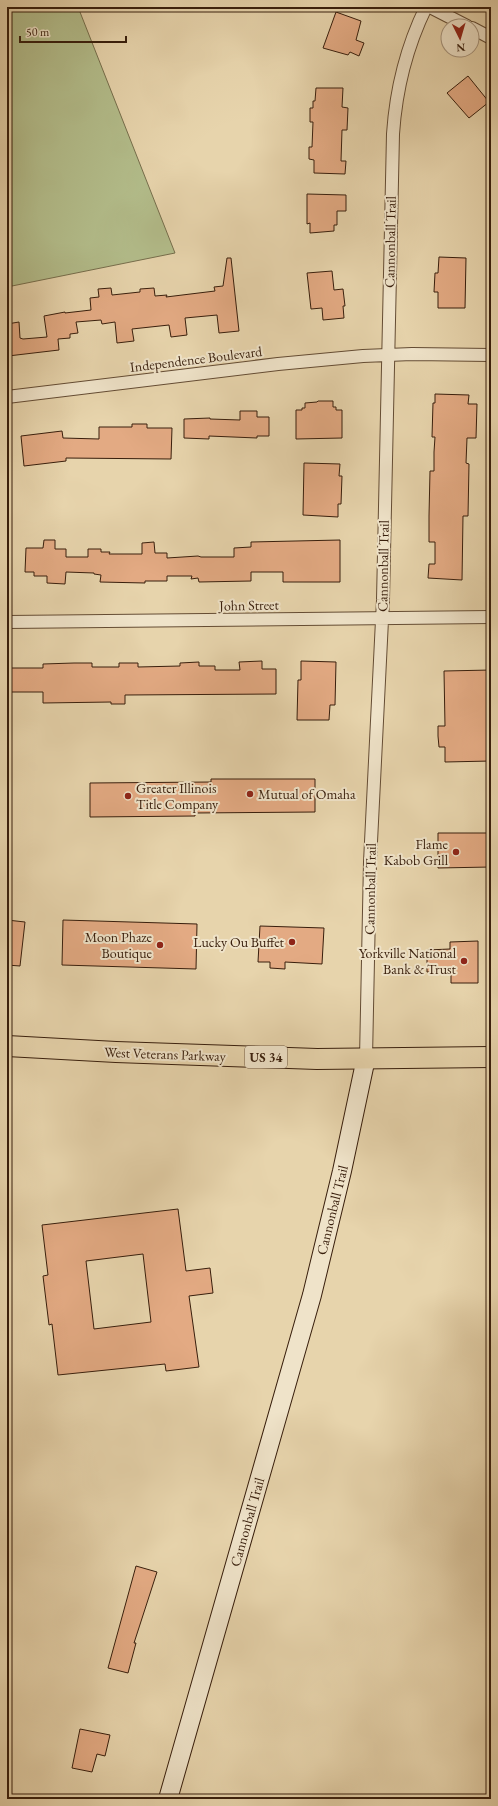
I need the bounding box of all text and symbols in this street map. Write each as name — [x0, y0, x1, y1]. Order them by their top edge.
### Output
scale bar — [20, 18, 126, 44]
north arrow — [440, 18, 480, 58]
text: 50 m — [26, 24, 50, 40]
text: N — [456, 41, 466, 55]
street label: Cannonball Trail — [380, 195, 400, 288]
street label: Independence Boulevard — [129, 342, 264, 376]
street label: Cannonball Trail — [373, 519, 393, 612]
street label: John Street — [218, 595, 280, 615]
place label: Greater Illinois Title Company — [136, 779, 219, 813]
place label: Mutual of Omaha — [258, 785, 356, 803]
marker: Mutual of Omaha — [245, 789, 255, 799]
marker: Greater Illinois Title Company — [123, 791, 133, 801]
place label: Flame Kabob Grill — [384, 835, 449, 869]
street label: Cannonball Trail — [360, 842, 380, 935]
marker: Flame Kabob Grill — [451, 847, 461, 857]
place label: Moon Phaze Boutique — [85, 928, 153, 962]
place label: Lucky Ou Buffet — [193, 933, 285, 951]
marker: Lucky Ou Buffet — [287, 937, 297, 947]
marker: Moon Phaze Boutique — [155, 940, 165, 950]
place label: Yorkville National Bank & Trust — [359, 944, 457, 978]
marker: Yorkville National Bank & Trust — [459, 956, 469, 966]
street label: West Veterans Parkway — [104, 1043, 227, 1065]
road number: US 34 — [245, 1046, 287, 1068]
street label: Cannonball Trail — [312, 1163, 352, 1257]
street label: Cannonball Trail — [226, 1475, 268, 1569]

